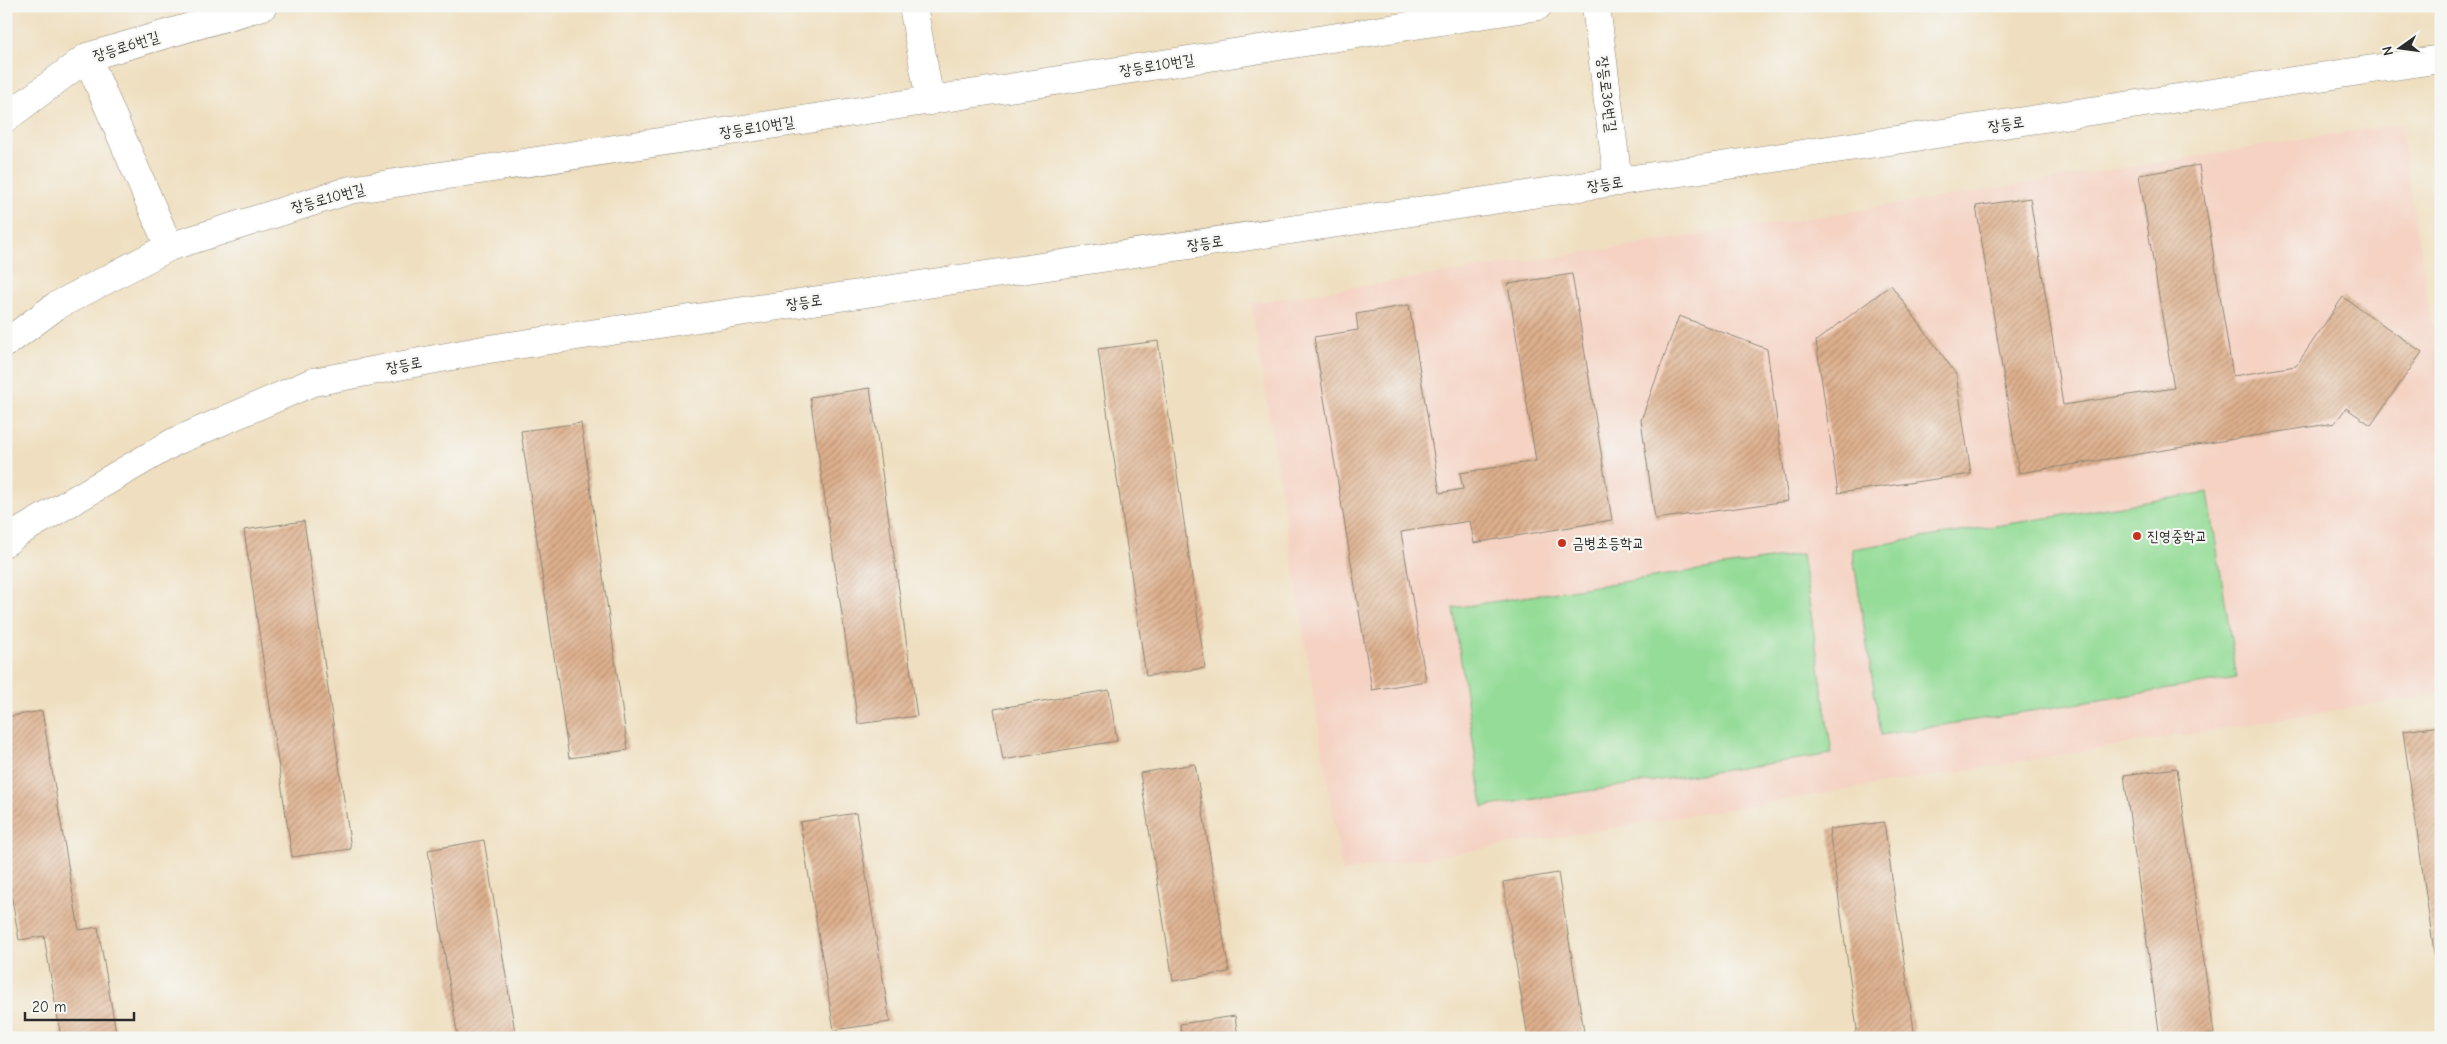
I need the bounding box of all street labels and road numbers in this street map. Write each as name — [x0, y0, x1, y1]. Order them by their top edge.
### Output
street label: 장등로6번길 — [91, 27, 161, 65]
street label: 장등로10번길 — [1118, 50, 1196, 80]
street label: 장등로36번길 — [1593, 55, 1621, 133]
street label: 장등로10번길 — [718, 112, 796, 142]
street label: 장등로 — [1987, 113, 2025, 135]
street label: 장등로 — [1586, 173, 1624, 195]
street label: 장등로10번길 — [289, 180, 367, 216]
street label: 장등로 — [1186, 232, 1224, 254]
street label: 장등로 — [785, 291, 823, 313]
street label: 장등로 — [385, 353, 423, 377]

